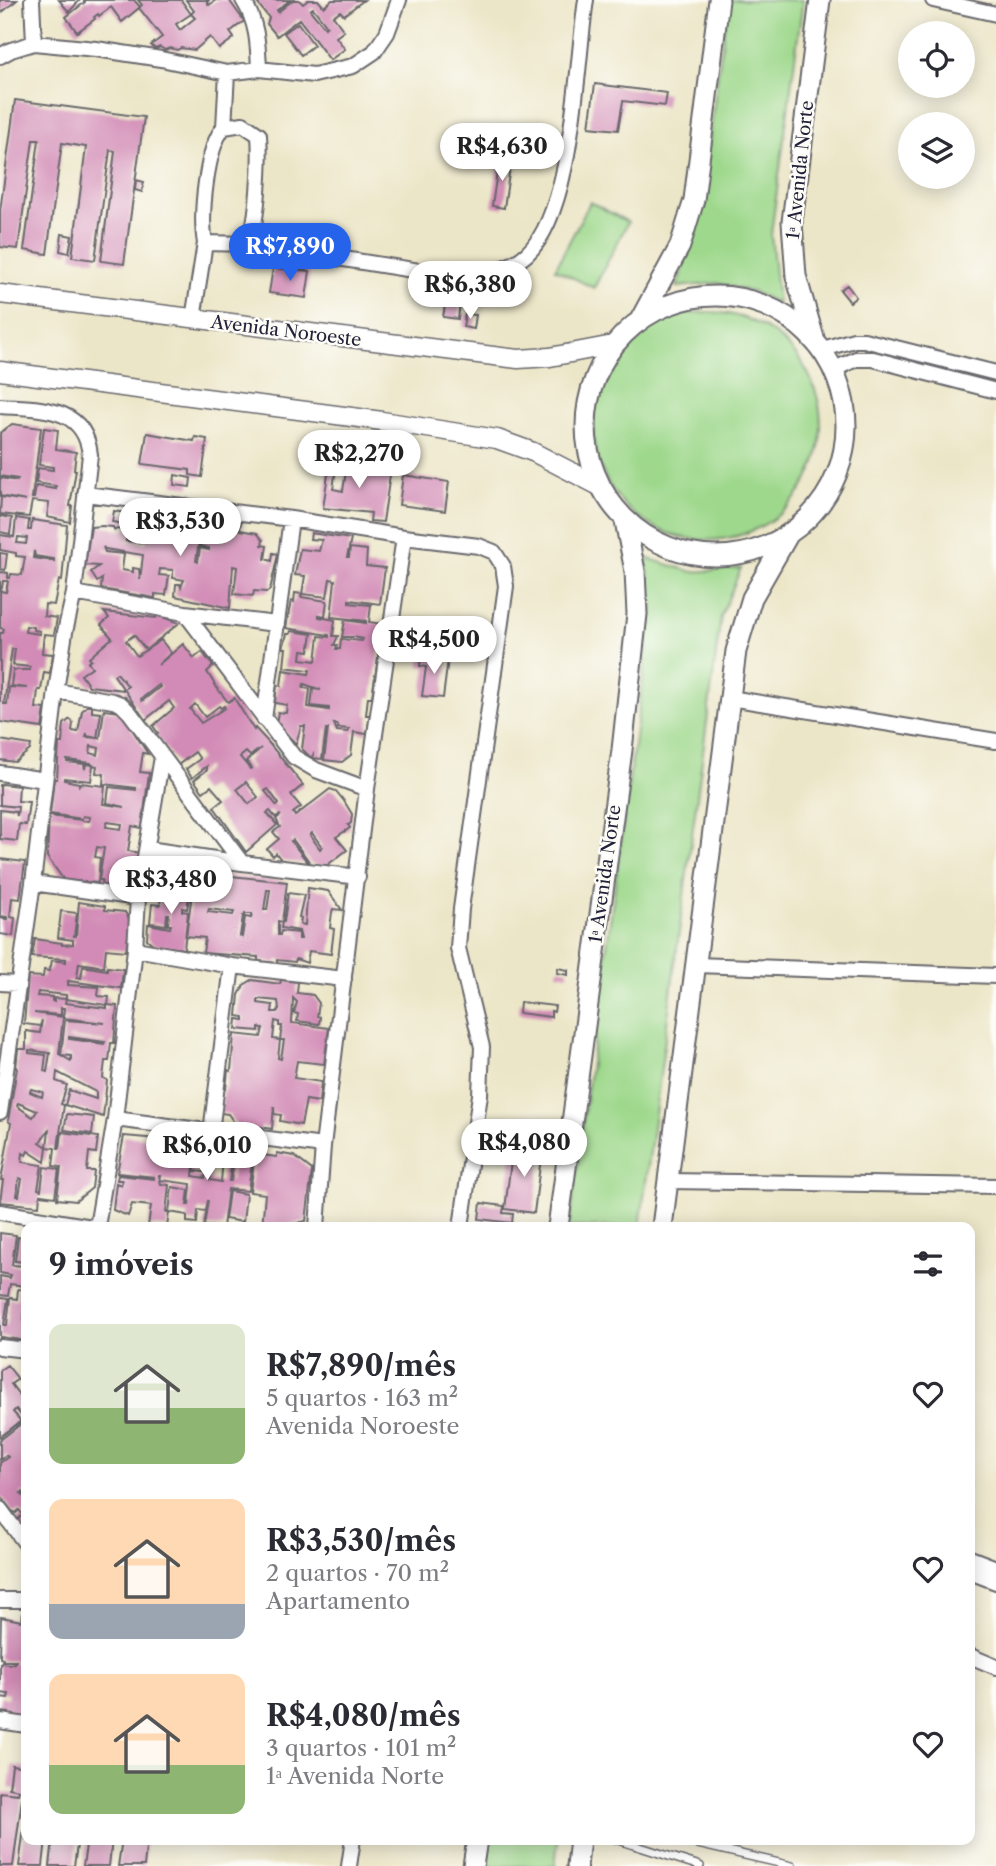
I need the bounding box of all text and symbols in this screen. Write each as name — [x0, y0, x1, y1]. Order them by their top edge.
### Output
map controls — [898, 21, 975, 189]
button: locate — [898, 21, 975, 98]
street label: 1ᵃ Avenida Norte — [782, 100, 818, 240]
button: layers — [898, 112, 975, 189]
pin: R$4,630 — [437, 124, 567, 183]
text: R$4,630 — [456, 132, 548, 160]
pin: R$7,890 — [225, 224, 355, 283]
text: R$7,890 — [245, 232, 335, 260]
pin: R$6,380 — [405, 262, 535, 321]
text: R$6,380 — [424, 270, 516, 298]
street label: Avenida Noroeste — [209, 311, 362, 351]
pin: R$2,270 — [294, 430, 424, 490]
text: R$2,270 — [314, 439, 404, 467]
pin: R$3,530 — [115, 498, 245, 558]
text: R$3,530 — [135, 507, 225, 535]
pin: R$4,500 — [369, 616, 499, 676]
text: R$4,500 — [388, 625, 480, 653]
street label: 1ᵃ Avenida Norte — [584, 803, 626, 945]
pin: R$3,480 — [106, 856, 236, 916]
text: R$3,480 — [125, 865, 217, 893]
pin: R$4,080 — [459, 1120, 589, 1179]
pin: R$6,010 — [142, 1122, 272, 1182]
text: R$4,080 — [477, 1128, 571, 1156]
text: R$6,010 — [162, 1131, 252, 1159]
icon: filters — [909, 1245, 947, 1283]
text: 9 imóveis — [49, 1246, 194, 1283]
text: R$7,890/mês — [266, 1347, 456, 1384]
icon: home — [105, 1352, 189, 1436]
icon: heart — [909, 1375, 947, 1413]
text: 5 quartos · 163 m² — [266, 1384, 458, 1412]
text: Avenida Noroeste — [266, 1412, 459, 1440]
text: R$3,530/mês — [266, 1522, 456, 1559]
icon: home — [105, 1527, 189, 1611]
icon: heart — [909, 1550, 947, 1588]
text: 2 quartos · 70 m² — [266, 1559, 449, 1587]
text: Apartamento — [266, 1587, 410, 1615]
text: R$4,080/mês — [266, 1697, 461, 1734]
icon: home — [105, 1702, 189, 1786]
icon: heart — [909, 1725, 947, 1763]
text: 3 quartos · 101 m² — [266, 1734, 457, 1762]
text: 1ᵃ Avenida Norte — [266, 1762, 444, 1790]

